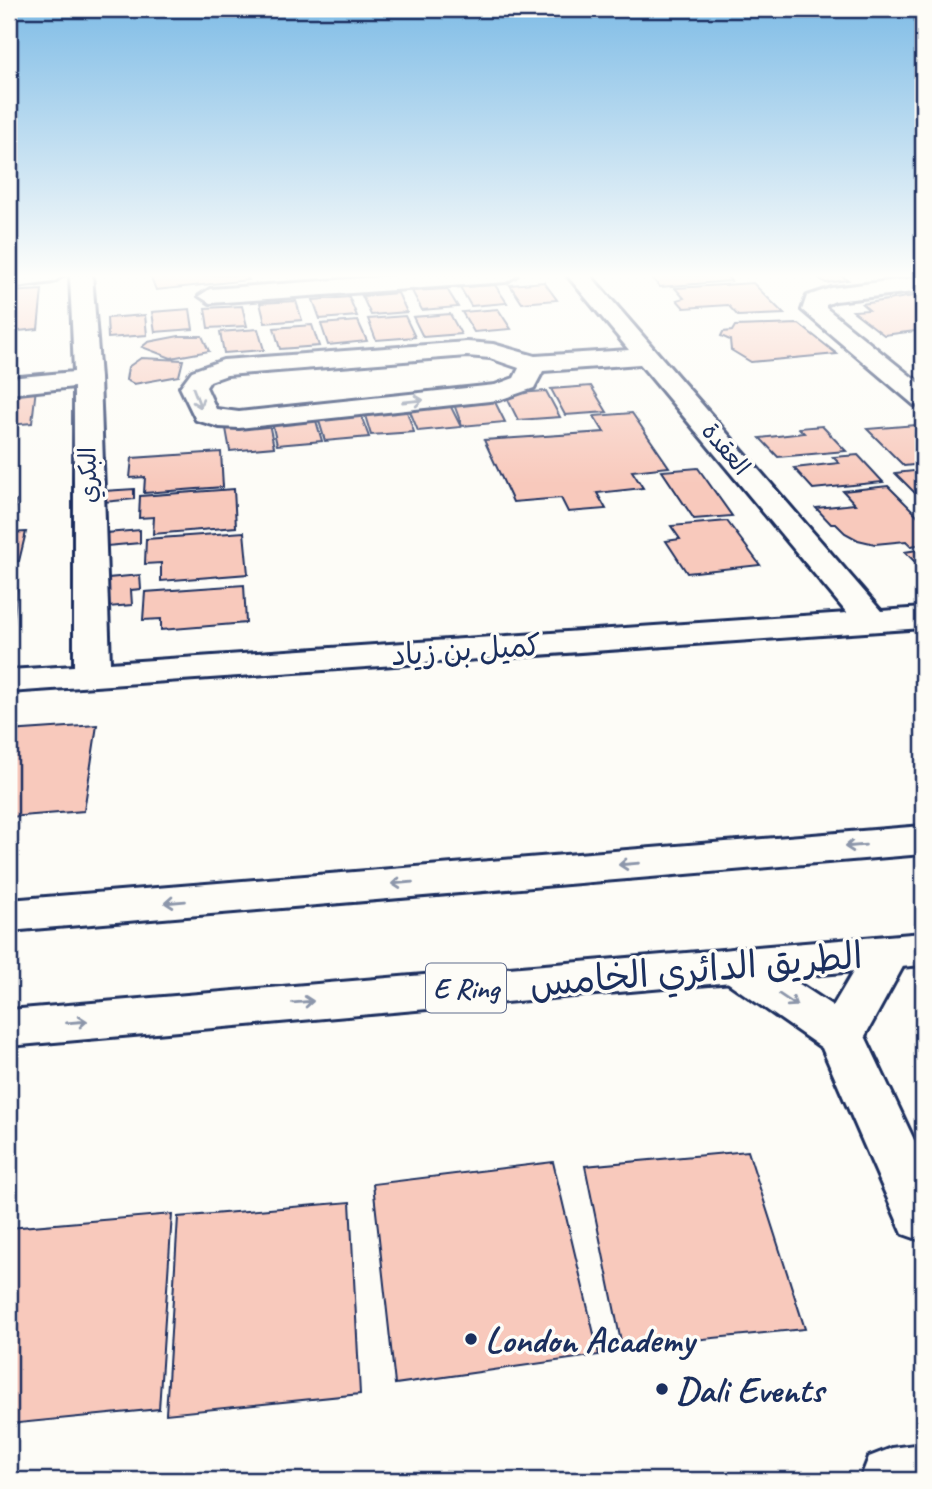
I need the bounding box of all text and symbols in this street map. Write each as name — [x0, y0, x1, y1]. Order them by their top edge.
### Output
one-way arrow — [192, 386, 205, 408]
one-way arrow — [401, 395, 423, 408]
street label: العقدة — [695, 416, 757, 482]
street label: البكري — [73, 447, 105, 503]
street label: كميل بن زياد — [390, 626, 542, 674]
one-way arrow — [844, 840, 867, 853]
one-way arrow — [618, 858, 640, 871]
one-way arrow — [391, 877, 414, 890]
one-way arrow — [164, 896, 187, 909]
street label: الطريق الدائري الخامس — [528, 932, 865, 1010]
road number: E Ring — [426, 964, 506, 1012]
one-way arrow — [778, 993, 797, 1008]
one-way arrow — [292, 995, 314, 1008]
one-way arrow — [65, 1015, 88, 1028]
place label: London Academy — [485, 1316, 698, 1363]
marker: London Academy — [463, 1331, 479, 1347]
place label: Dali Events — [676, 1366, 828, 1413]
marker: Dali Events — [654, 1381, 670, 1397]

